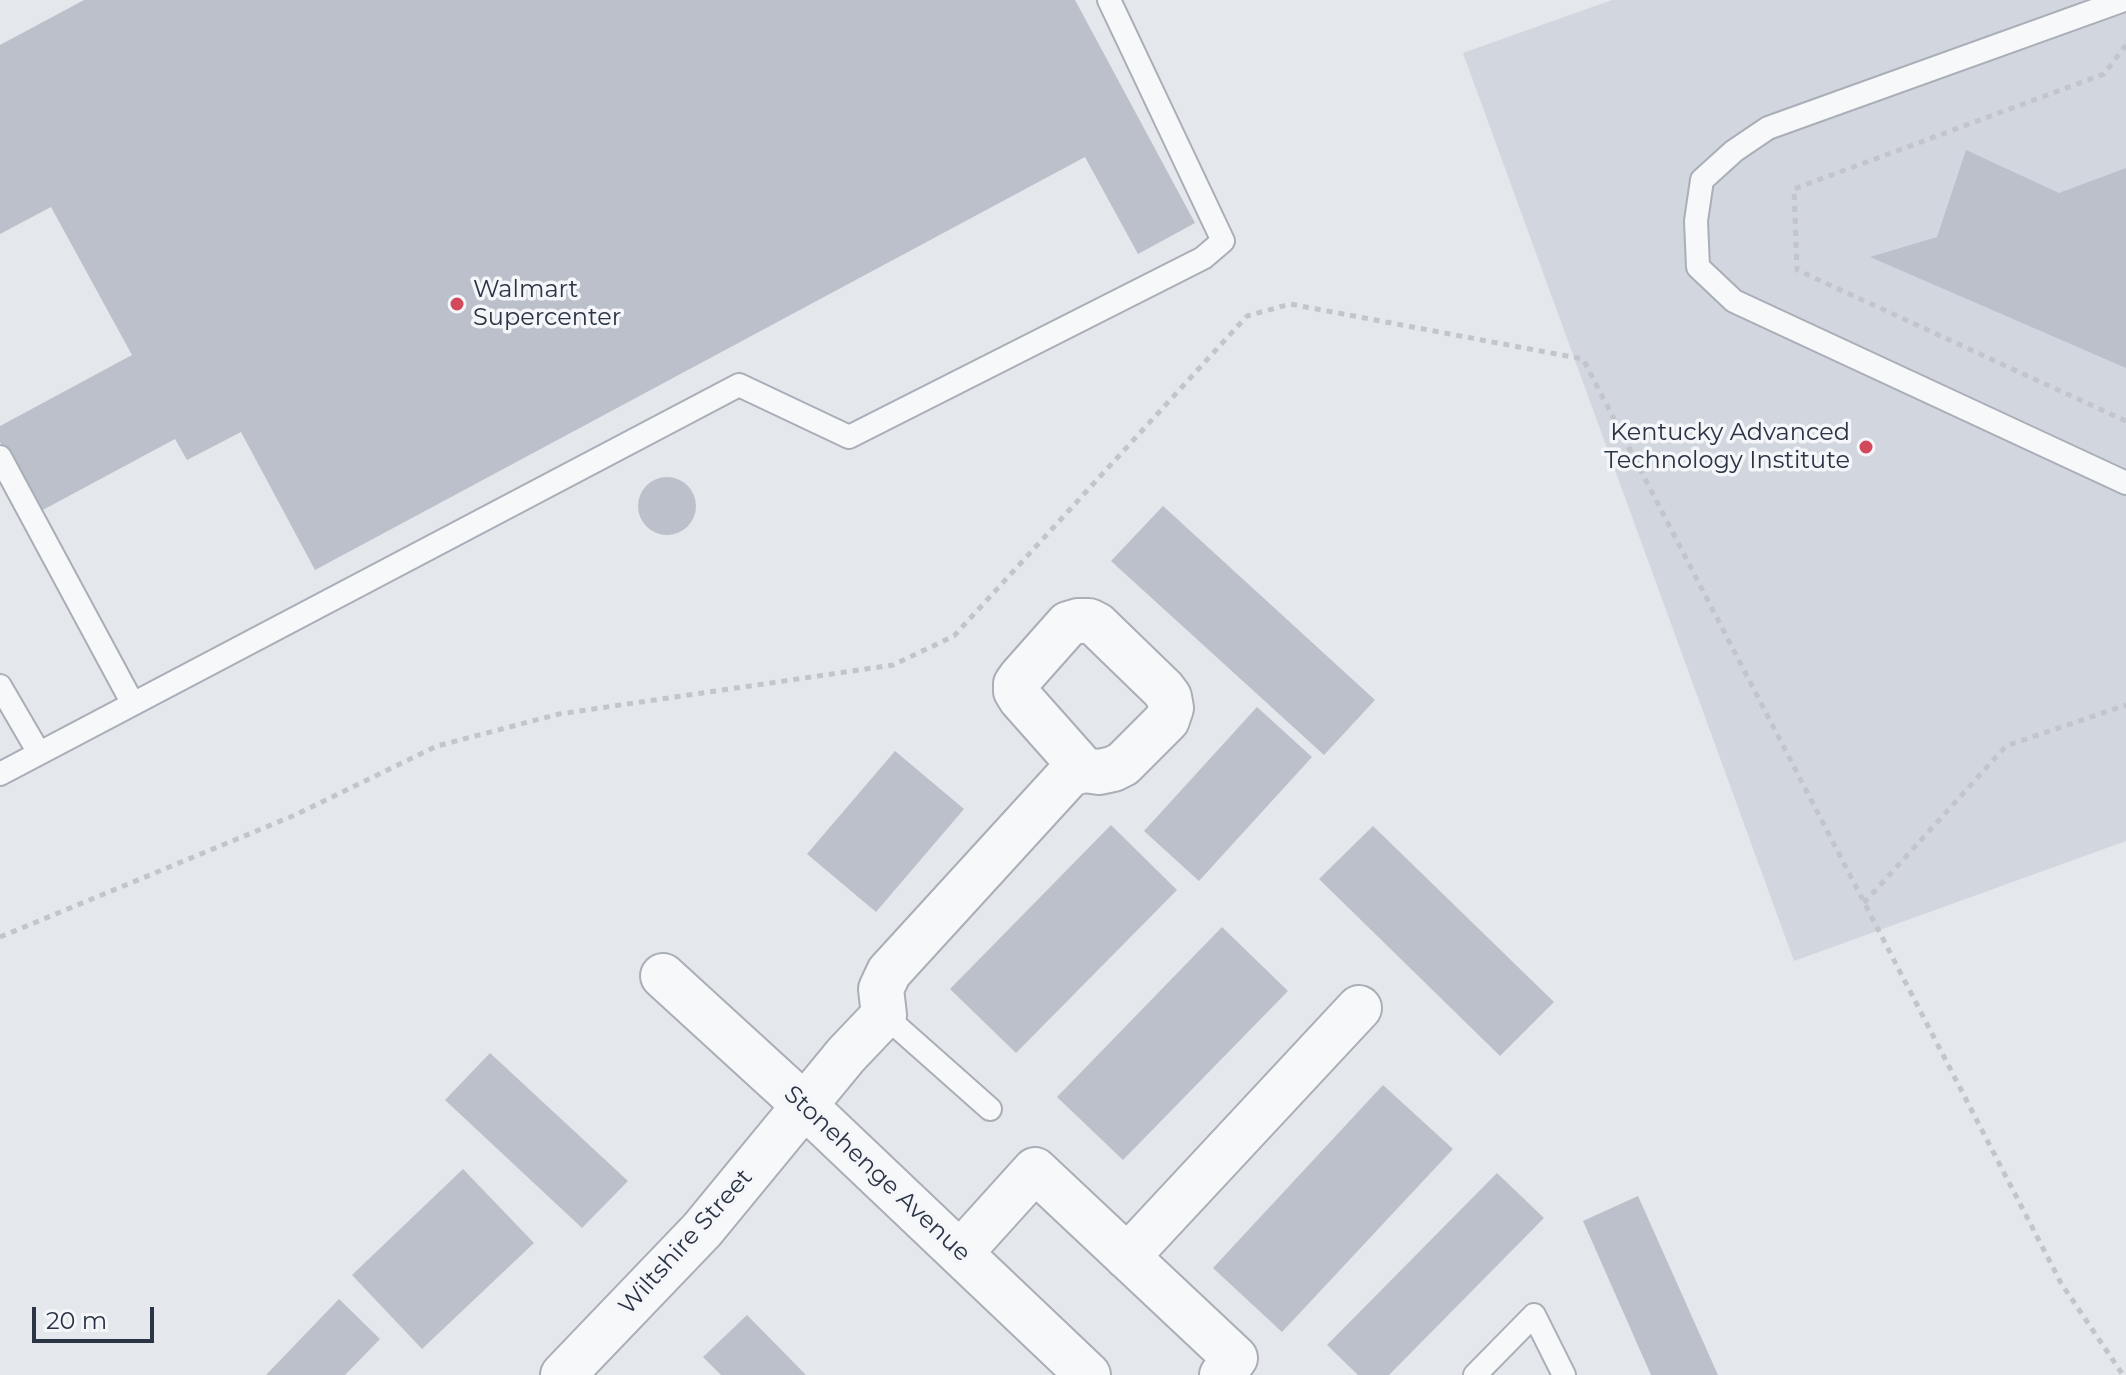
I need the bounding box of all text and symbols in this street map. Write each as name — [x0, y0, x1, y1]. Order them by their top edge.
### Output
place label: Walmart Supercenter — [473, 276, 621, 332]
marker: Walmart Supercenter — [448, 295, 466, 313]
place label: Kentucky Advanced Technology Institute — [1604, 419, 1850, 475]
marker: Kentucky Advanced Technology Institute — [1857, 438, 1875, 456]
street label: Stonehenge Avenue — [778, 1080, 976, 1268]
street label: Wiltshire Street — [613, 1163, 759, 1321]
scale bar — [36, 1291, 158, 1341]
text: 20 m — [46, 1306, 107, 1335]

